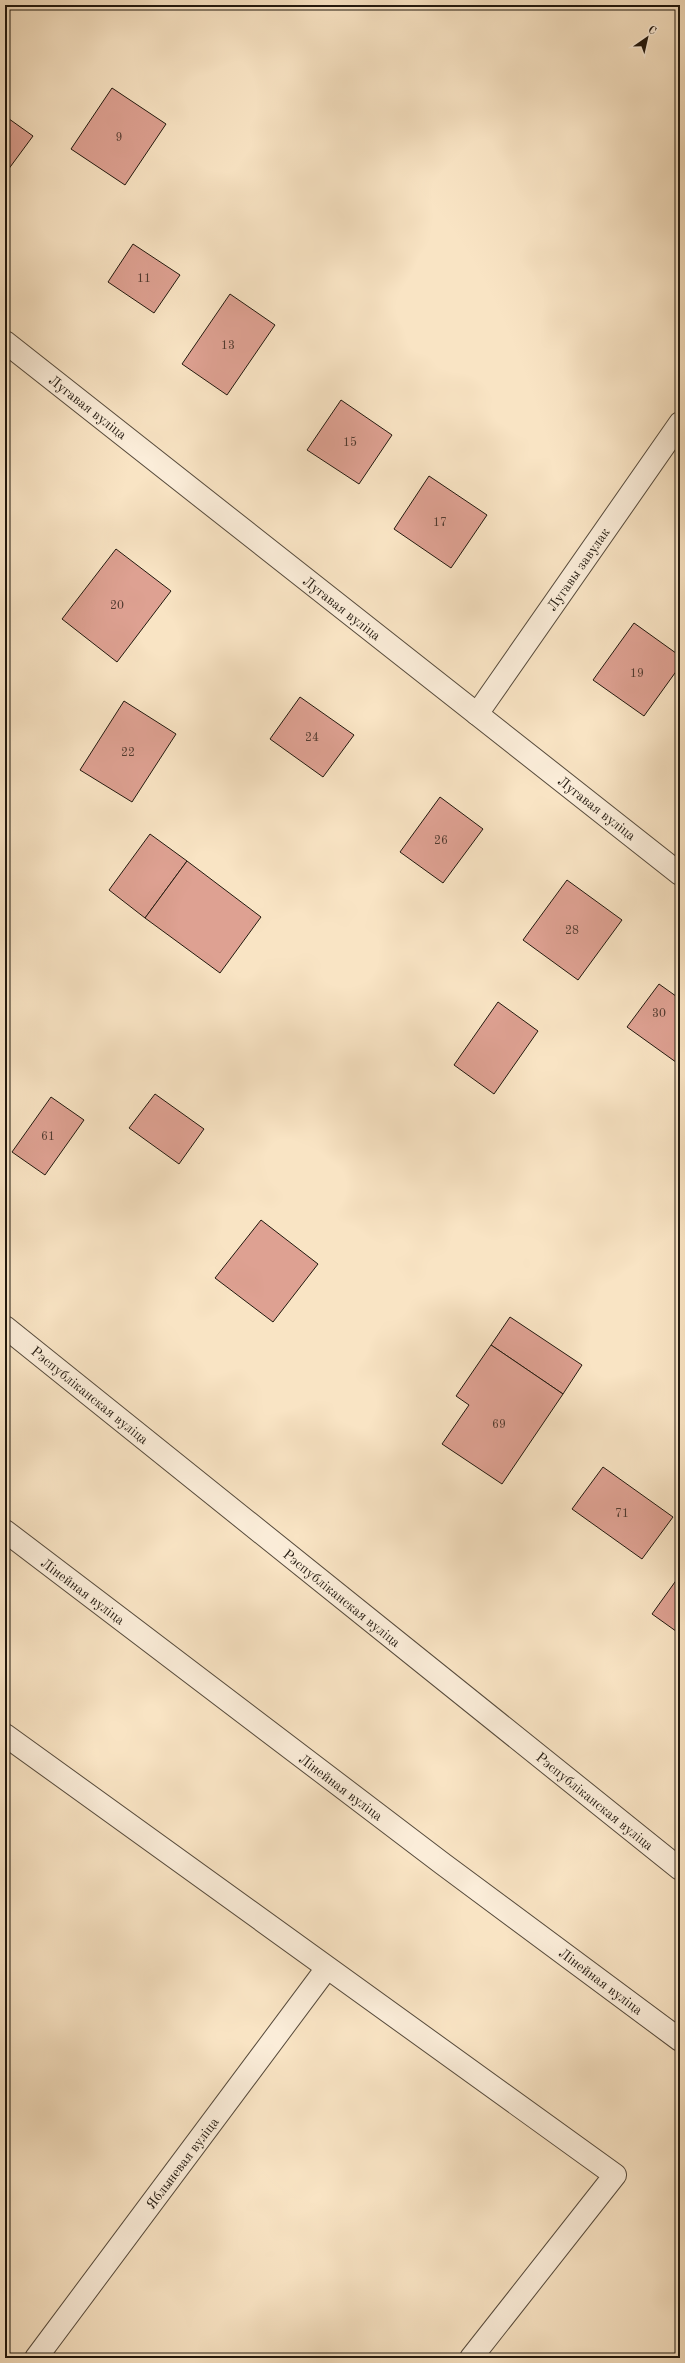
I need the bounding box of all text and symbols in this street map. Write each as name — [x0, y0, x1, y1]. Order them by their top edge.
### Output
north arrow — [627, 18, 667, 58]
text: С — [646, 24, 658, 38]
house number: 9 — [116, 132, 122, 144]
house number: 11 — [137, 273, 151, 285]
house number: 13 — [221, 340, 235, 352]
street label: Лугавая вуліца — [46, 373, 129, 442]
house number: 15 — [343, 436, 357, 449]
house number: 17 — [433, 517, 447, 529]
street label: Лугавы завулак — [545, 525, 613, 614]
street label: Лугавая вуліца — [300, 574, 383, 643]
house number: 20 — [110, 600, 124, 612]
house number: 19 — [630, 668, 644, 680]
house number: 24 — [305, 732, 319, 744]
house number: 22 — [121, 747, 135, 759]
street label: Лугавая вуліца — [555, 774, 638, 843]
house number: 26 — [434, 835, 448, 847]
house number: 28 — [565, 925, 579, 937]
house number: 30 — [652, 1008, 666, 1020]
house number: 61 — [41, 1131, 55, 1143]
street label: Рэспубліканская вуліца — [28, 1344, 151, 1447]
house number: 69 — [492, 1419, 506, 1431]
house number: 71 — [615, 1508, 629, 1520]
street label: Рэспубліканская вуліца — [280, 1547, 403, 1650]
street label: Лінейная вуліца — [38, 1556, 127, 1628]
street label: Рэспубліканская вуліца — [533, 1750, 656, 1853]
street label: Лінейная вуліца — [296, 1752, 385, 1824]
street label: Лінейная вуліца — [556, 1946, 645, 2018]
street label: Яблыневая вуліца — [144, 2115, 222, 2212]

